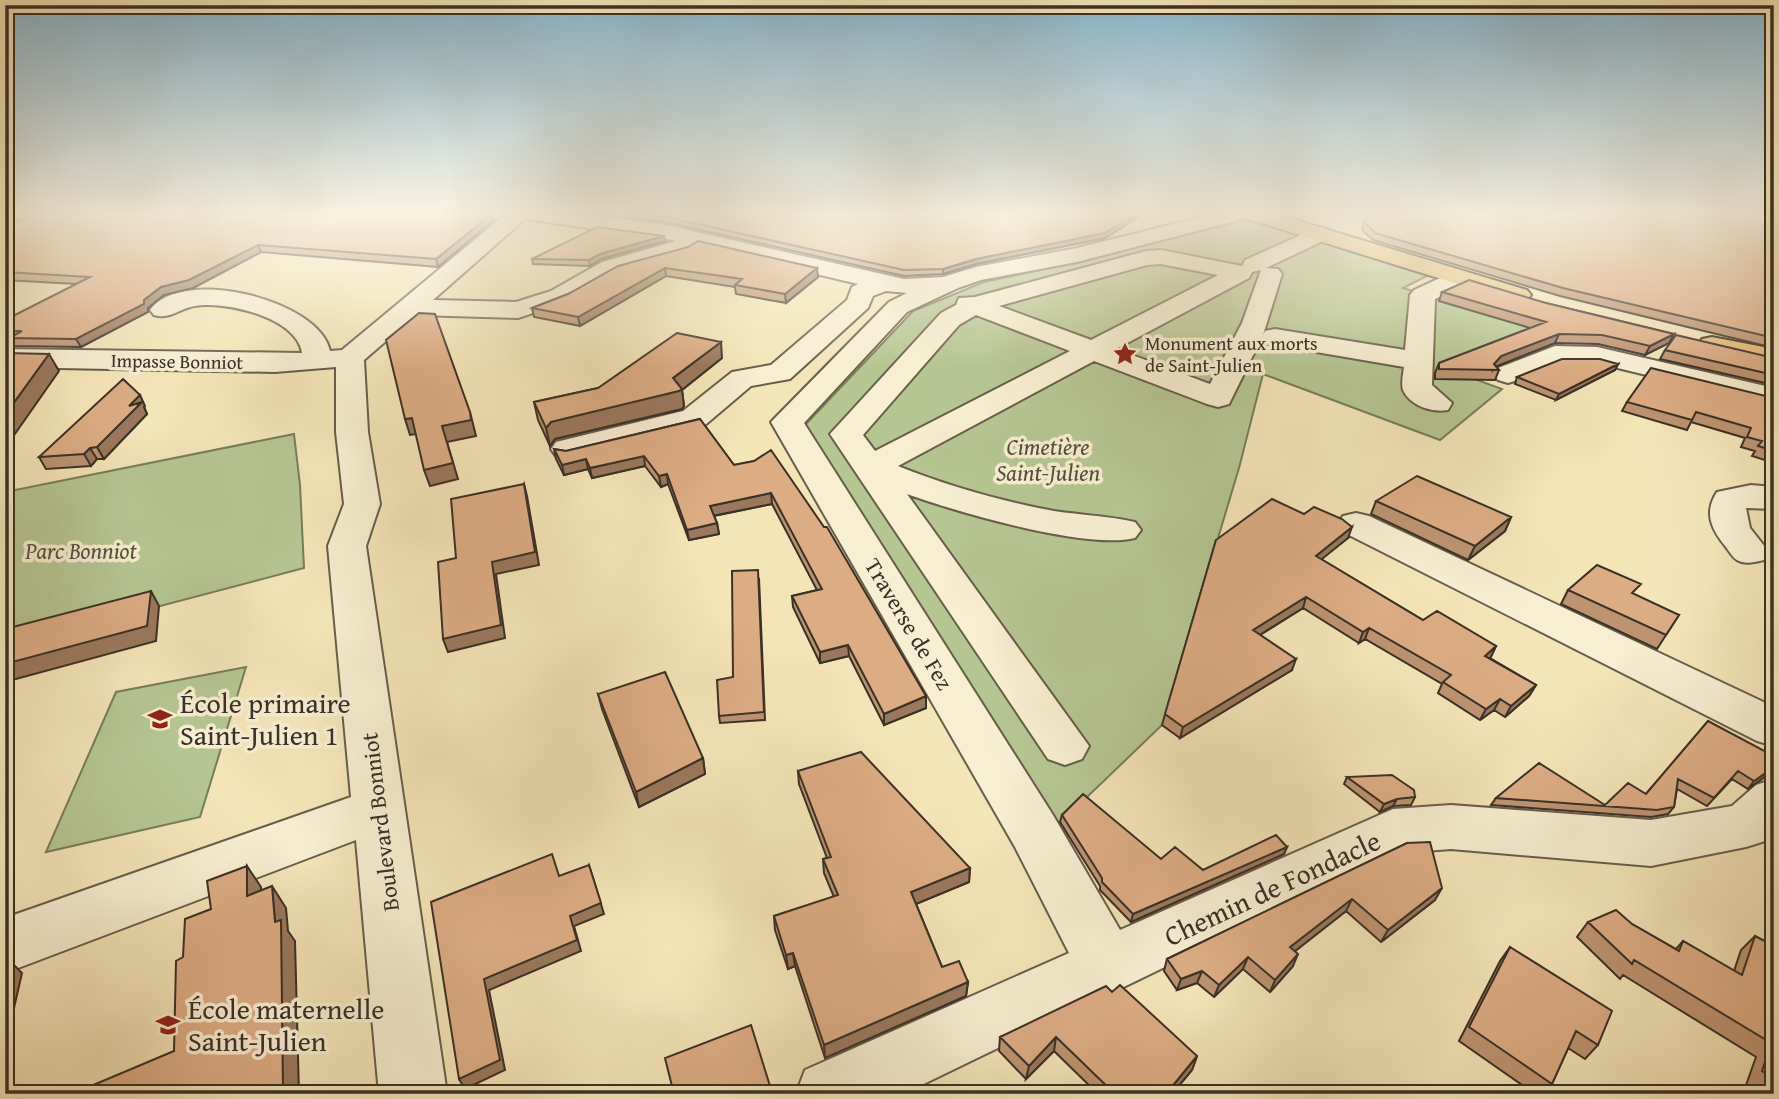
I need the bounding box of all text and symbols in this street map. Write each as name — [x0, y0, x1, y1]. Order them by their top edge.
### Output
place label: Monument aux morts de Saint-Julien — [1145, 329, 1318, 379]
place icon: Monument aux morts de Saint-Julien — [1111, 340, 1139, 368]
street label: Impasse Bonniot — [111, 346, 244, 376]
park label: Cimetière Saint-Julien — [996, 430, 1100, 489]
park label: Parc Bonniot — [24, 534, 137, 567]
street label: Traverse de Fez — [857, 552, 962, 696]
place label: École primaire Saint-Julien 1 — [180, 682, 351, 755]
school or university icon: École primaire Saint-Julien 1 — [146, 705, 174, 733]
street label: Boulevard Bonniot — [352, 731, 407, 913]
street label: Chemin de Fondacle — [1157, 819, 1387, 956]
place label: École maternelle Saint-Julien — [188, 988, 384, 1061]
school or university icon: École maternelle Saint-Julien — [154, 1011, 182, 1039]

